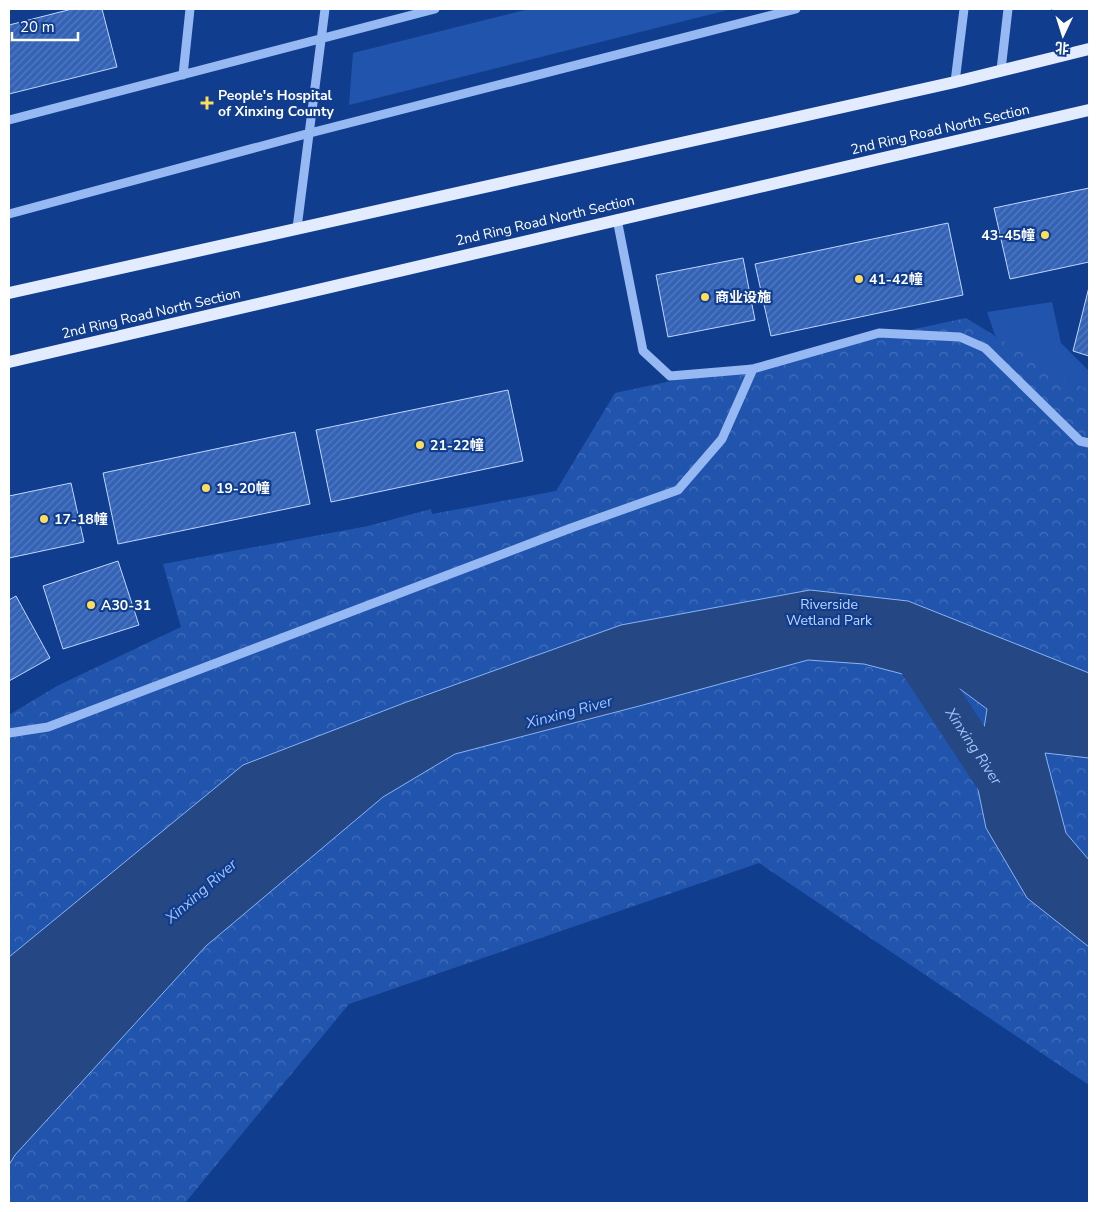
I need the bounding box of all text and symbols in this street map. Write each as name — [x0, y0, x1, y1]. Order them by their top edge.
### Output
scale bar — [12, 10, 79, 42]
north arrow — [1038, 10, 1088, 60]
text: 20 m — [20, 17, 55, 37]
text: 北 — [1054, 38, 1070, 57]
place label: People's Hospital of Xinxing County — [218, 86, 335, 121]
marker: People's Hospital of Xinxing County — [200, 96, 214, 110]
street label: 2nd Ring Road North Section — [849, 100, 1031, 159]
street label: 2nd Ring Road North Section — [454, 191, 636, 250]
place label: 43-45幢 — [981, 226, 1035, 245]
marker: 43-45幢 — [1039, 229, 1051, 241]
place label: 41-42幢 — [869, 270, 923, 289]
marker: 41-42幢 — [853, 273, 865, 285]
street label: 2nd Ring Road North Section — [60, 284, 242, 343]
place label: 商业设施 — [715, 288, 771, 307]
marker: 商业设施 — [699, 291, 711, 303]
place label: 21-22幢 — [430, 436, 484, 455]
marker: 21-22幢 — [414, 439, 426, 451]
place label: 19-20幢 — [216, 479, 270, 498]
marker: 19-20幢 — [200, 482, 212, 494]
place label: 17-18幢 — [54, 510, 108, 529]
marker: 17-18幢 — [38, 513, 50, 525]
park label: Riverside Wetland Park — [786, 595, 873, 630]
place label: A30-31 — [101, 596, 151, 615]
marker: A30-31 — [85, 599, 97, 611]
water label: Xinxing River — [523, 691, 615, 733]
water label: Xinxing River — [940, 703, 1007, 789]
water label: Xinxing River — [160, 854, 242, 928]

